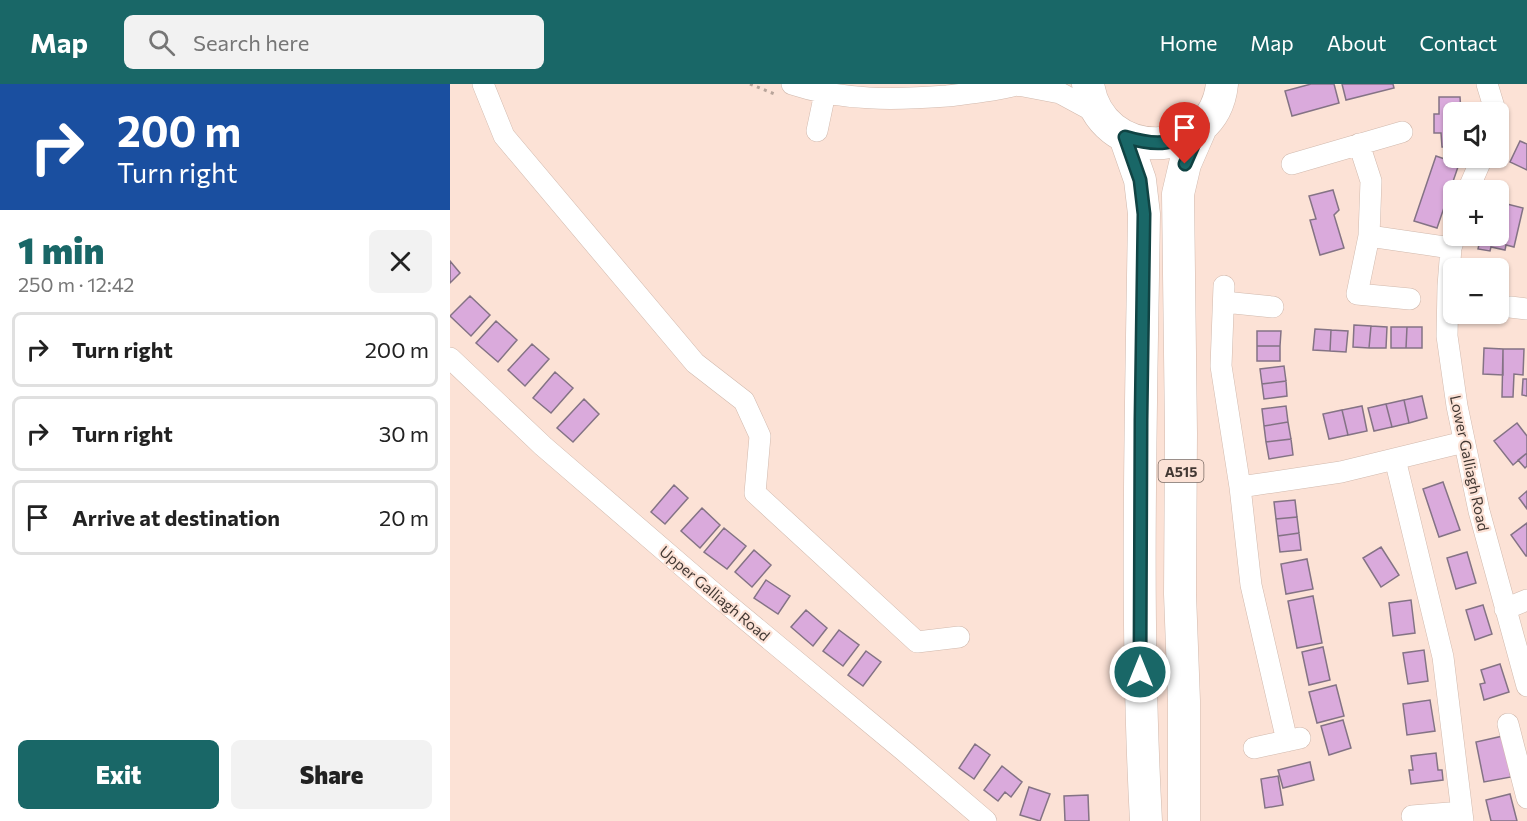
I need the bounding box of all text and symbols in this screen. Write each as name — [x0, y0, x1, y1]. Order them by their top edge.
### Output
search box — [124, 15, 544, 69]
text: Map — [30, 25, 88, 59]
icon: search — [145, 26, 178, 59]
text: Search here — [193, 29, 309, 56]
text: Home — [1160, 30, 1217, 55]
text: Map — [1250, 30, 1294, 55]
text: About — [1327, 30, 1386, 55]
text: Contact — [1419, 30, 1497, 55]
pin — [1159, 102, 1210, 164]
map controls — [1443, 102, 1509, 324]
button: sound — [1443, 102, 1509, 168]
text: 200 m — [117, 104, 241, 156]
icon: right — [18, 108, 96, 186]
icon: arrive — [1168, 111, 1201, 144]
text: Turn right — [117, 156, 237, 189]
button: + — [1443, 180, 1509, 246]
text: 1 min — [18, 227, 104, 271]
button: close — [369, 230, 432, 293]
button: − — [1443, 258, 1509, 324]
text: 250 m · 12:42 — [18, 272, 134, 296]
icon: right — [21, 333, 54, 366]
text: Turn right — [72, 336, 173, 363]
text: 200 m — [365, 336, 429, 363]
street label: Lower Galliagh Road — [1447, 393, 1493, 533]
icon: right — [21, 417, 54, 450]
text: Turn right — [72, 420, 173, 447]
text: 30 m — [379, 420, 429, 447]
road number: A515 — [1158, 460, 1204, 482]
icon: arrive — [21, 501, 54, 534]
text: Arrive at destination — [72, 504, 280, 531]
text: 20 m — [379, 504, 429, 531]
street label: Upper Galliagh Road — [656, 542, 774, 644]
position arrow — [1108, 640, 1172, 704]
button: Exit — [18, 740, 219, 809]
button: Share — [231, 740, 432, 809]

